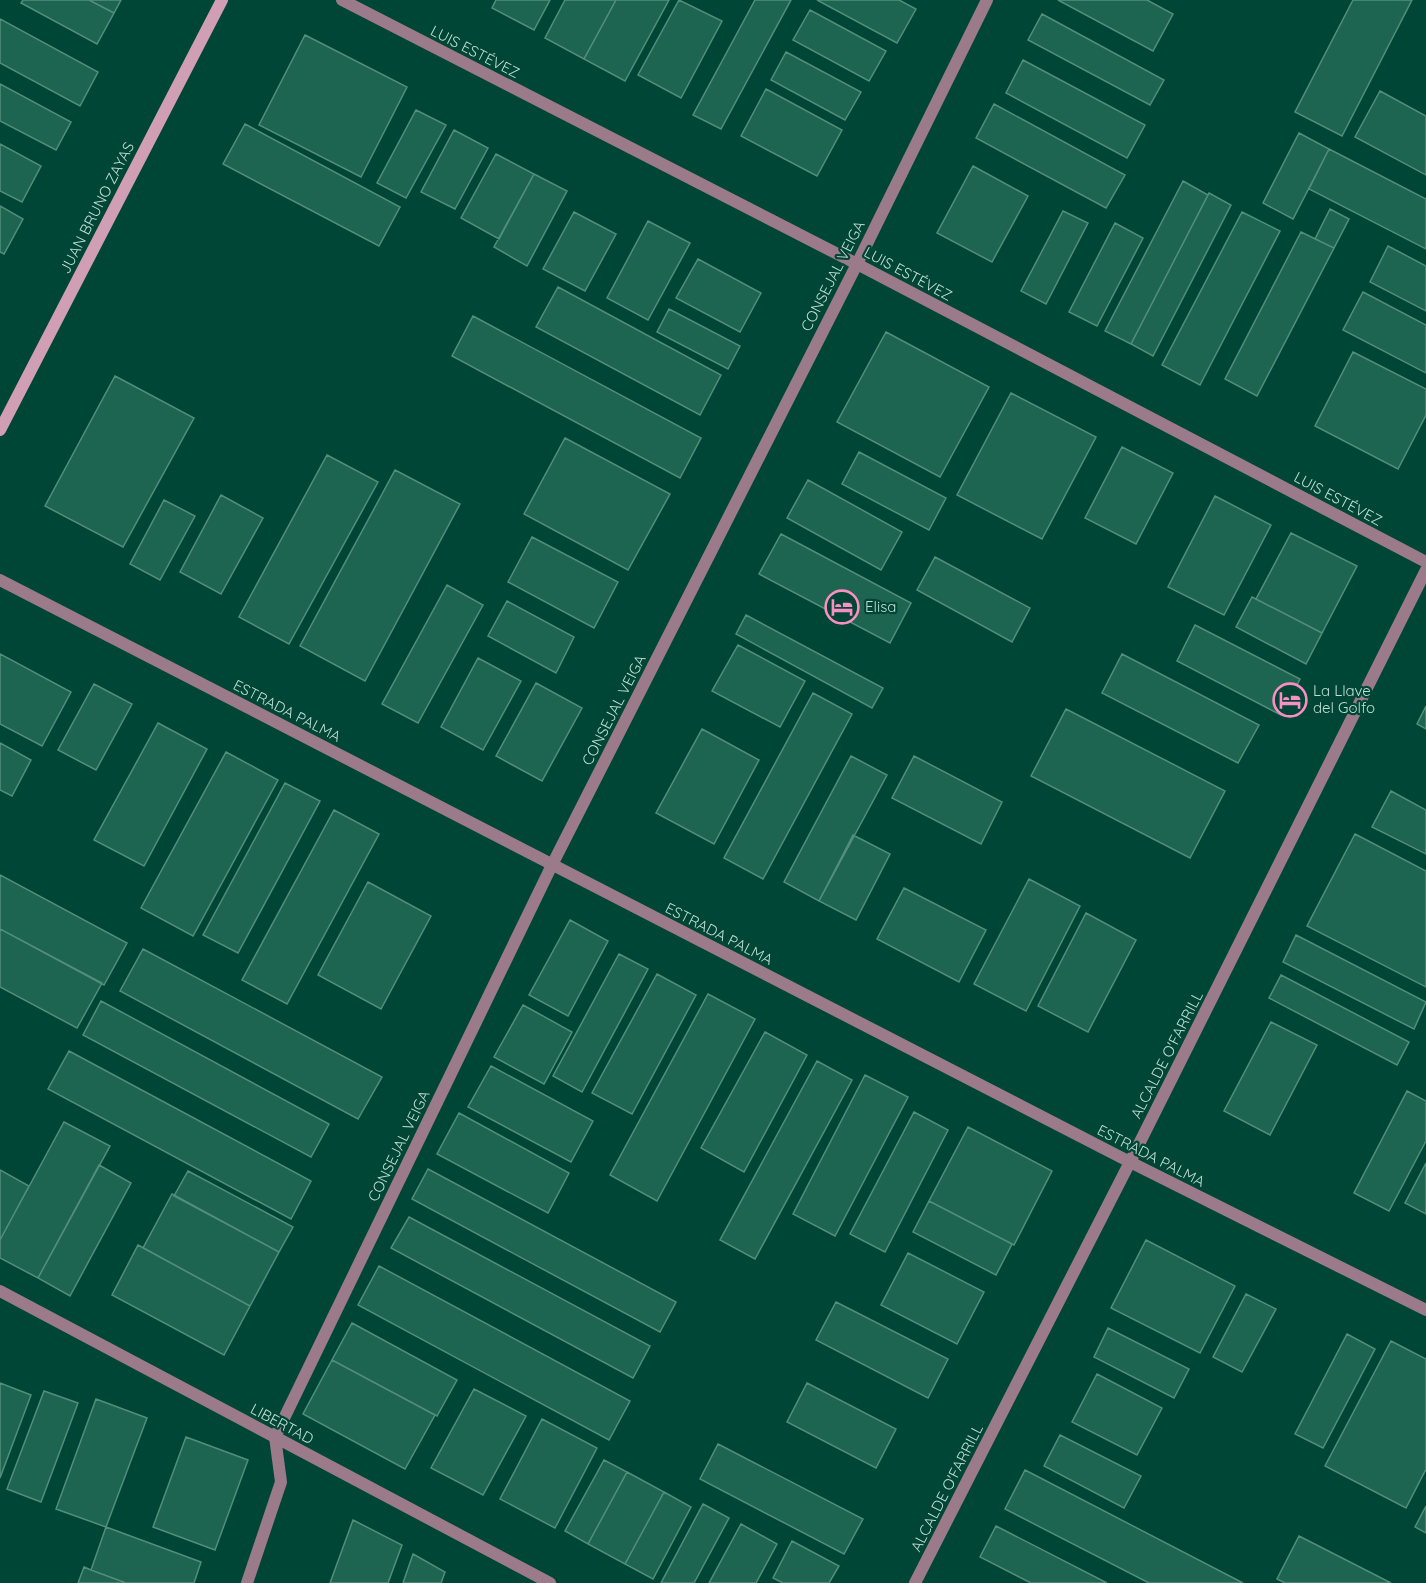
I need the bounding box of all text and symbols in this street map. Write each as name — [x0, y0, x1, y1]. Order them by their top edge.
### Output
street label: LUIS ESTÉVEZ — [428, 21, 523, 82]
street label: JUAN BRUNO ZAYAS — [55, 139, 138, 277]
street label: CONSEJAL VEIGA — [797, 217, 869, 334]
street label: LUIS ESTÉVEZ — [861, 242, 956, 305]
street label: LUIS ESTÉVEZ — [1291, 467, 1386, 530]
hotel icon: Elisa — [824, 589, 860, 625]
place label: Elisa — [865, 597, 896, 616]
street label: CONSEJAL VEIGA — [578, 651, 650, 768]
street label: ESTRADA PALMA — [230, 675, 345, 746]
place label: La Llave del Golfo — [1313, 681, 1375, 717]
hotel icon: La Llave del Golfo — [1272, 682, 1308, 718]
street label: ESTRADA PALMA — [662, 898, 777, 969]
street label: ALCALDE O'FARRILL — [1126, 988, 1207, 1122]
street label: CONSEJAL VEIGA — [363, 1087, 434, 1205]
street label: ESTRADA PALMA — [1094, 1120, 1209, 1191]
street label: LIBERTAD — [247, 1399, 317, 1448]
street label: ALCALDE O'FARRILL — [906, 1421, 987, 1555]

